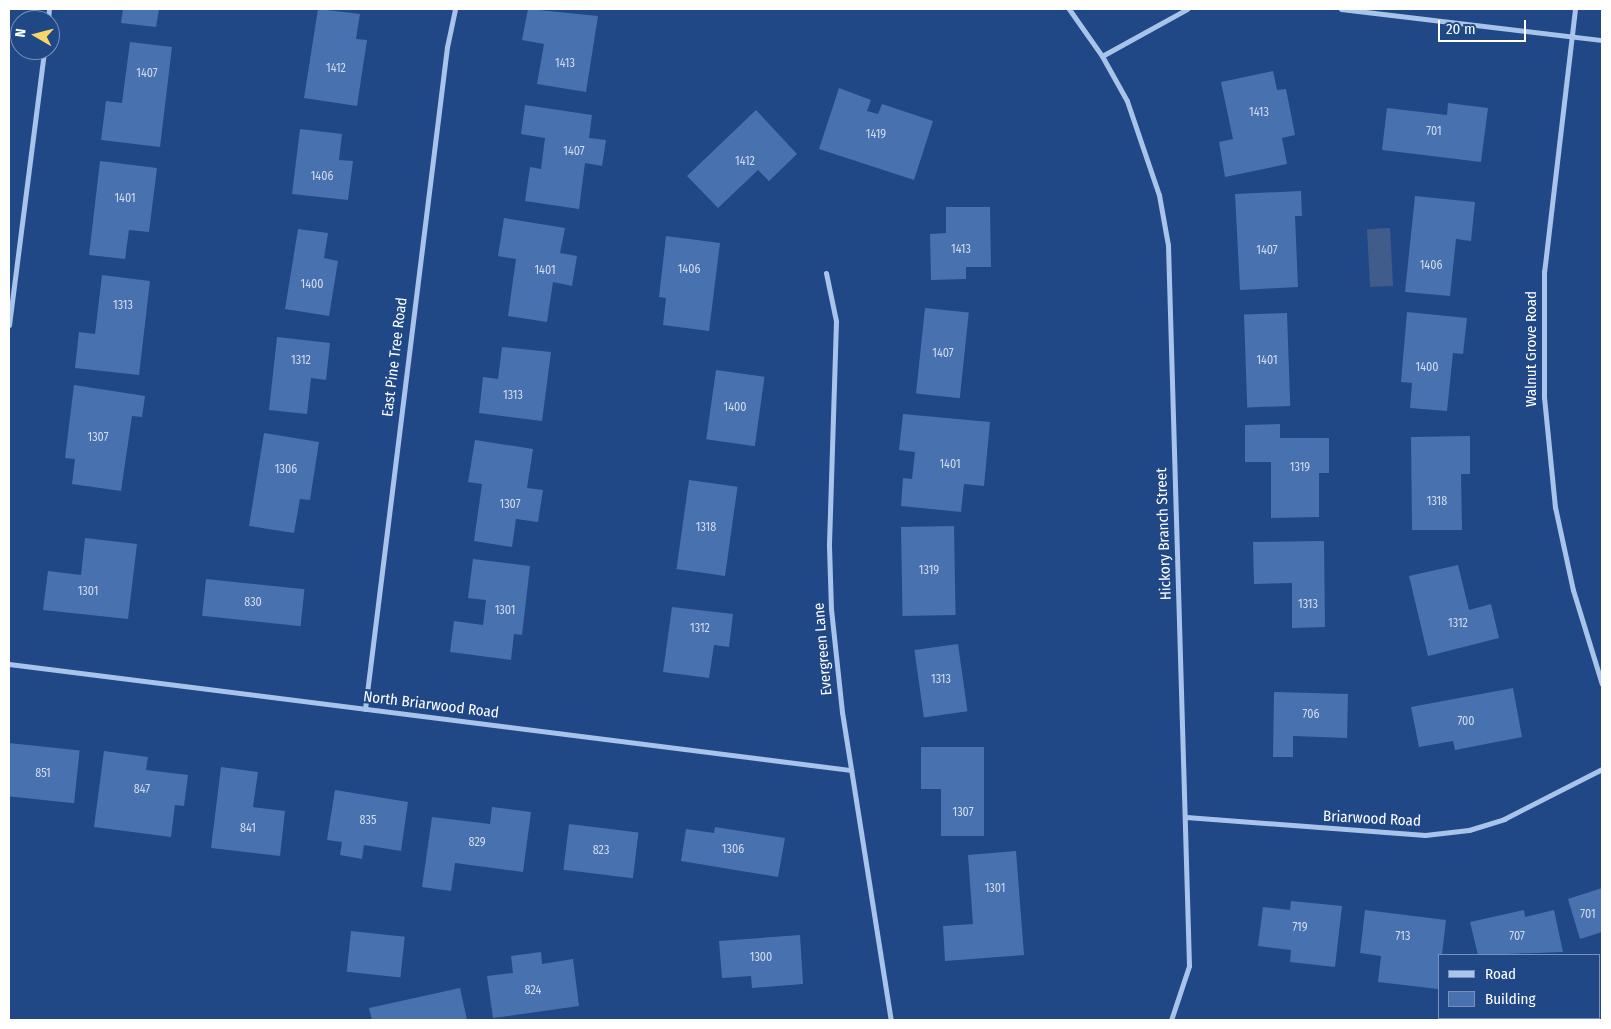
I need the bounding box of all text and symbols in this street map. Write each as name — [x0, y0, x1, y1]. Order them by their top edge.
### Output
north arrow — [10, 10, 60, 60]
scale bar — [1441, 10, 1528, 42]
text: 20 m — [1446, 20, 1476, 38]
text: N — [12, 28, 30, 38]
house number: 1413 — [555, 57, 575, 71]
house number: 1412 — [326, 62, 346, 76]
house number: 1407 — [136, 67, 158, 81]
house number: 1413 — [1249, 106, 1269, 120]
house number: 701 — [1426, 125, 1442, 139]
house number: 1419 — [866, 128, 886, 142]
house number: 1407 — [563, 145, 585, 159]
house number: 1412 — [735, 155, 755, 169]
house number: 1406 — [311, 170, 333, 184]
house number: 1401 — [114, 192, 136, 206]
house number: 1413 — [951, 243, 971, 257]
house number: 1407 — [1256, 244, 1278, 258]
house number: 1406 — [1420, 259, 1442, 273]
house number: 1406 — [678, 263, 700, 277]
house number: 1401 — [534, 264, 556, 278]
house number: 1400 — [301, 278, 323, 292]
street label: Walnut Grove Road — [1523, 291, 1541, 407]
street label: East Pine Tree Road — [379, 296, 411, 418]
house number: 1313 — [113, 299, 133, 313]
house number: 1407 — [932, 347, 954, 361]
house number: 1312 — [291, 354, 311, 368]
house number: 1401 — [1256, 354, 1278, 368]
house number: 1400 — [1416, 361, 1438, 375]
house number: 1313 — [503, 389, 523, 403]
house number: 1400 — [724, 401, 746, 415]
house number: 1307 — [88, 431, 108, 445]
house number: 1401 — [939, 458, 961, 472]
house number: 1319 — [1290, 461, 1310, 475]
house number: 1306 — [275, 463, 297, 477]
street label: Hickory Branch Street — [1153, 468, 1175, 600]
house number: 1318 — [1427, 495, 1447, 509]
house number: 1307 — [500, 498, 520, 512]
house number: 1318 — [696, 521, 716, 535]
house number: 1319 — [919, 564, 939, 578]
house number: 1301 — [78, 585, 98, 599]
house number: 830 — [244, 596, 262, 610]
house number: 1313 — [1298, 598, 1318, 612]
street label: Evergreen Lane — [810, 602, 836, 696]
house number: 1301 — [495, 604, 515, 618]
house number: 1312 — [1448, 617, 1468, 631]
house number: 1312 — [690, 622, 710, 636]
house number: 1313 — [931, 673, 951, 687]
street label: North Briarwood Road — [362, 688, 500, 722]
house number: 706 — [1303, 708, 1319, 722]
house number: 700 — [1457, 715, 1475, 729]
house number: 851 — [35, 767, 51, 781]
house number: 847 — [134, 783, 150, 797]
house number: 1307 — [953, 806, 973, 820]
street label: Briarwood Road — [1323, 807, 1421, 831]
house number: 835 — [360, 814, 376, 828]
house number: 841 — [240, 822, 256, 836]
house number: 829 — [469, 836, 485, 850]
house number: 1306 — [722, 843, 744, 857]
house number: 823 — [593, 844, 609, 858]
house number: 1301 — [985, 882, 1005, 896]
house number: 701 — [1580, 908, 1596, 922]
house number: 719 — [1292, 921, 1308, 935]
house number: 713 — [1396, 930, 1410, 944]
house number: 707 — [1509, 930, 1525, 944]
house number: 1300 — [750, 951, 772, 965]
legend — [1438, 954, 1601, 1019]
text: Road — [1485, 965, 1516, 983]
house number: 824 — [525, 984, 541, 998]
text: Building — [1485, 990, 1536, 1008]

